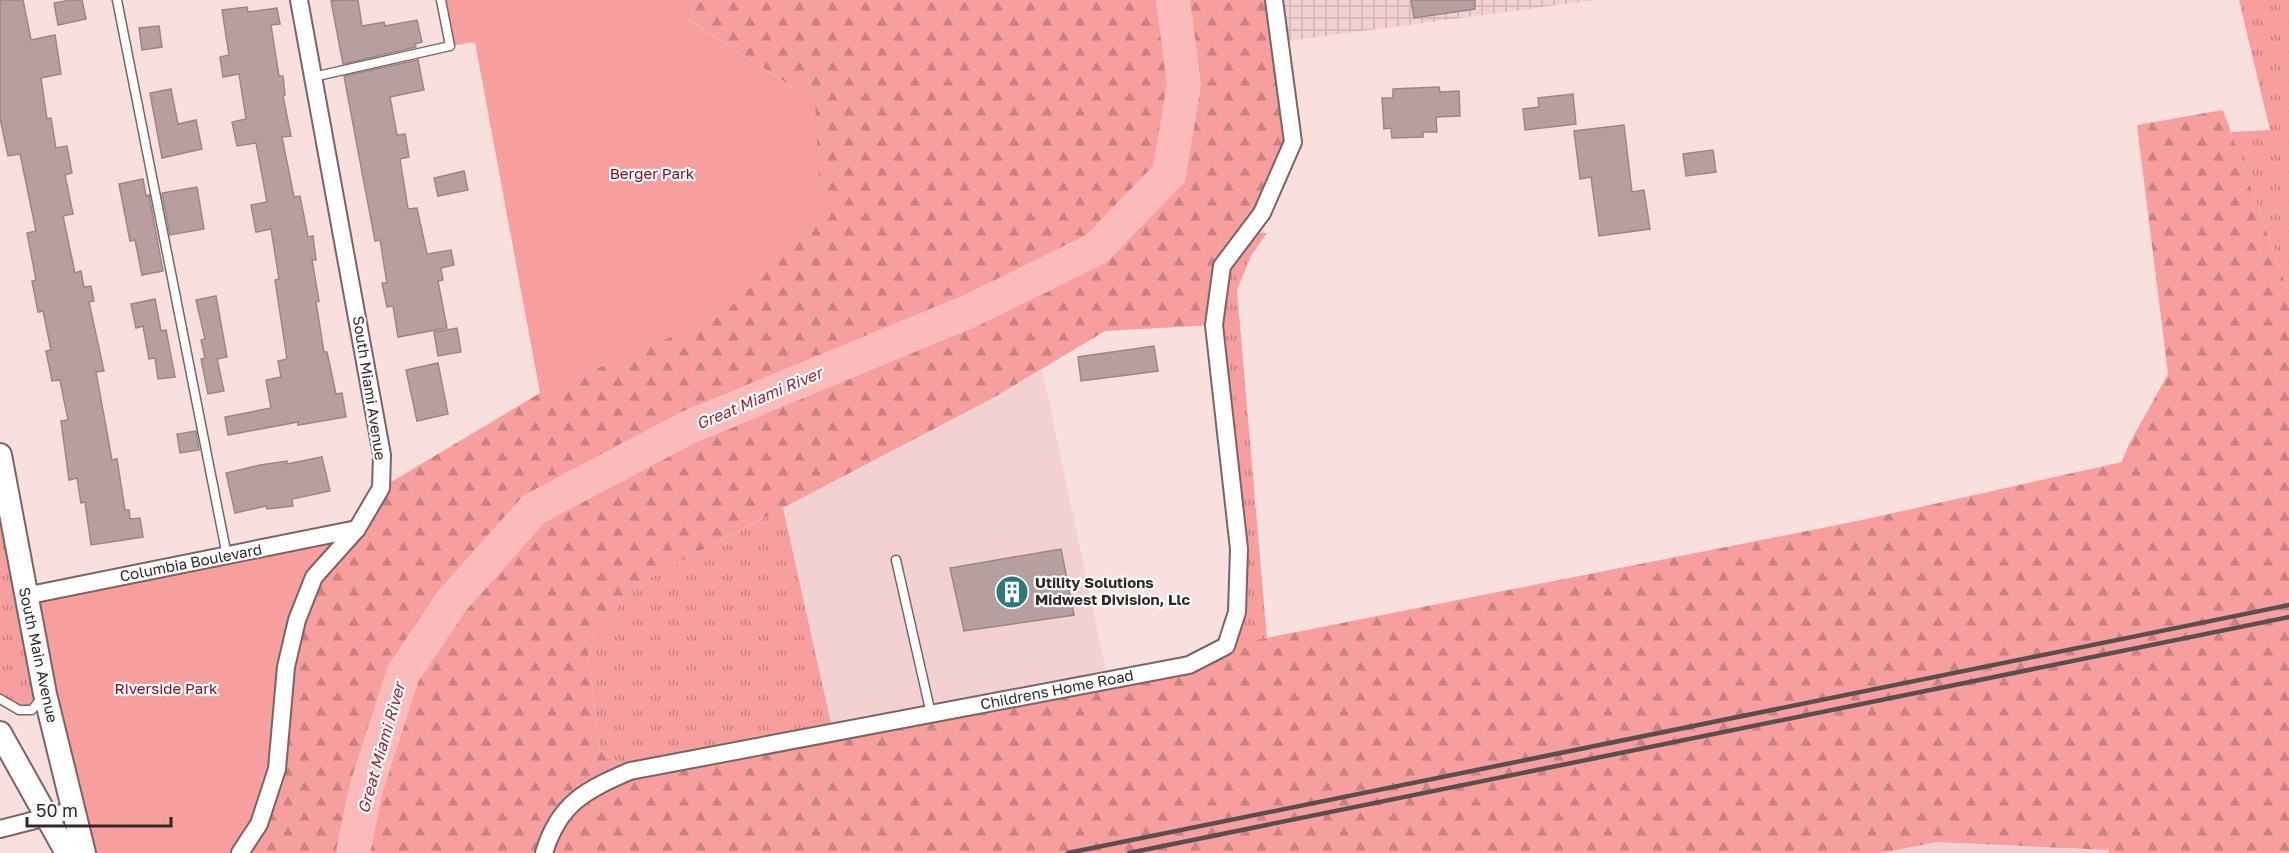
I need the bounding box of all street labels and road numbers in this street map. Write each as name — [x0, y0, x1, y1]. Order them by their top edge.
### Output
street label: South Miami Avenue — [350, 314, 390, 462]
street label: Columbia Boulevard — [118, 539, 263, 585]
street label: South Main Avenue — [16, 585, 62, 724]
street label: Childrens Home Road — [979, 665, 1135, 713]

